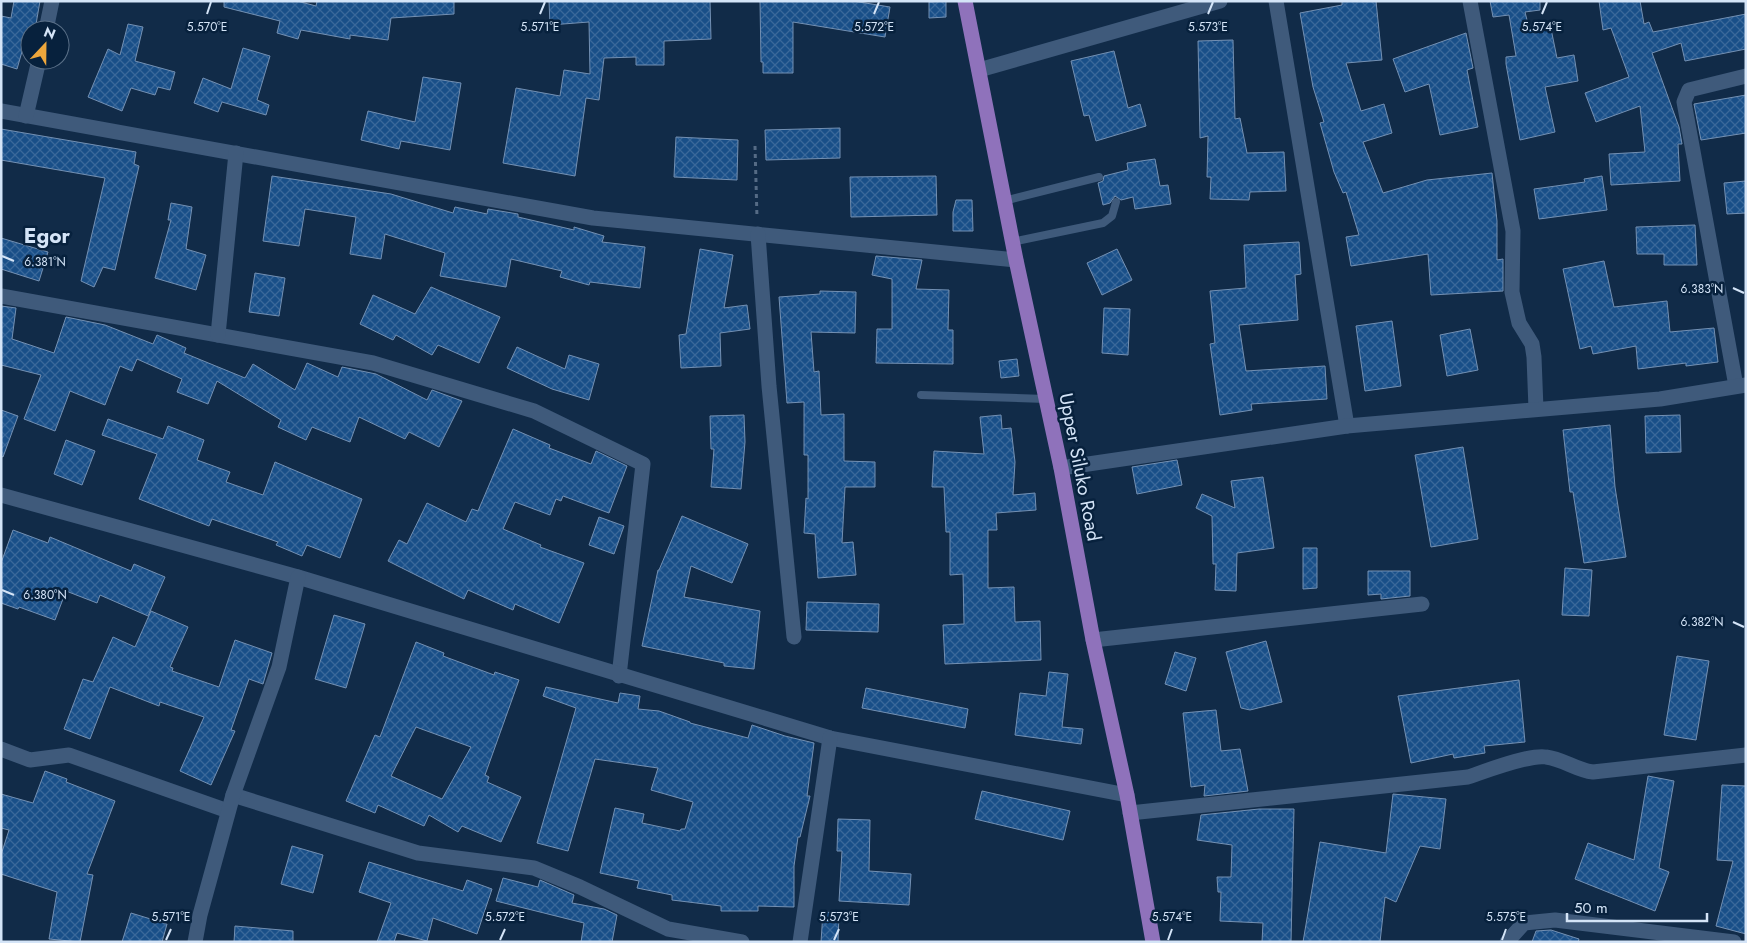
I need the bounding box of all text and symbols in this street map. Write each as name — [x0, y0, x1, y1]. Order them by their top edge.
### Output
text: 5.570°E — [187, 18, 227, 36]
text: 5.571°E — [521, 18, 559, 36]
text: 5.572°E — [854, 18, 894, 36]
text: 5.573°E — [1188, 18, 1228, 36]
text: 5.574°E — [1522, 18, 1562, 36]
north arrow — [20, 20, 70, 70]
text: N — [41, 22, 59, 44]
district label: Egor — [24, 221, 71, 251]
text: 6.381°N — [24, 253, 66, 271]
text: 6.383°N — [1681, 280, 1723, 298]
street label: Upper Siluko Road — [1052, 391, 1108, 543]
text: 6.380°N — [23, 586, 67, 604]
text: 6.382°N — [1680, 613, 1724, 631]
scale bar — [1567, 890, 1707, 922]
text: 50 m — [1574, 897, 1608, 919]
text: 5.571°E — [152, 908, 190, 926]
text: 5.572°E — [485, 908, 525, 926]
text: 5.573°E — [819, 908, 859, 926]
text: 5.574°E — [1152, 908, 1192, 926]
text: 5.575°E — [1486, 908, 1526, 926]

